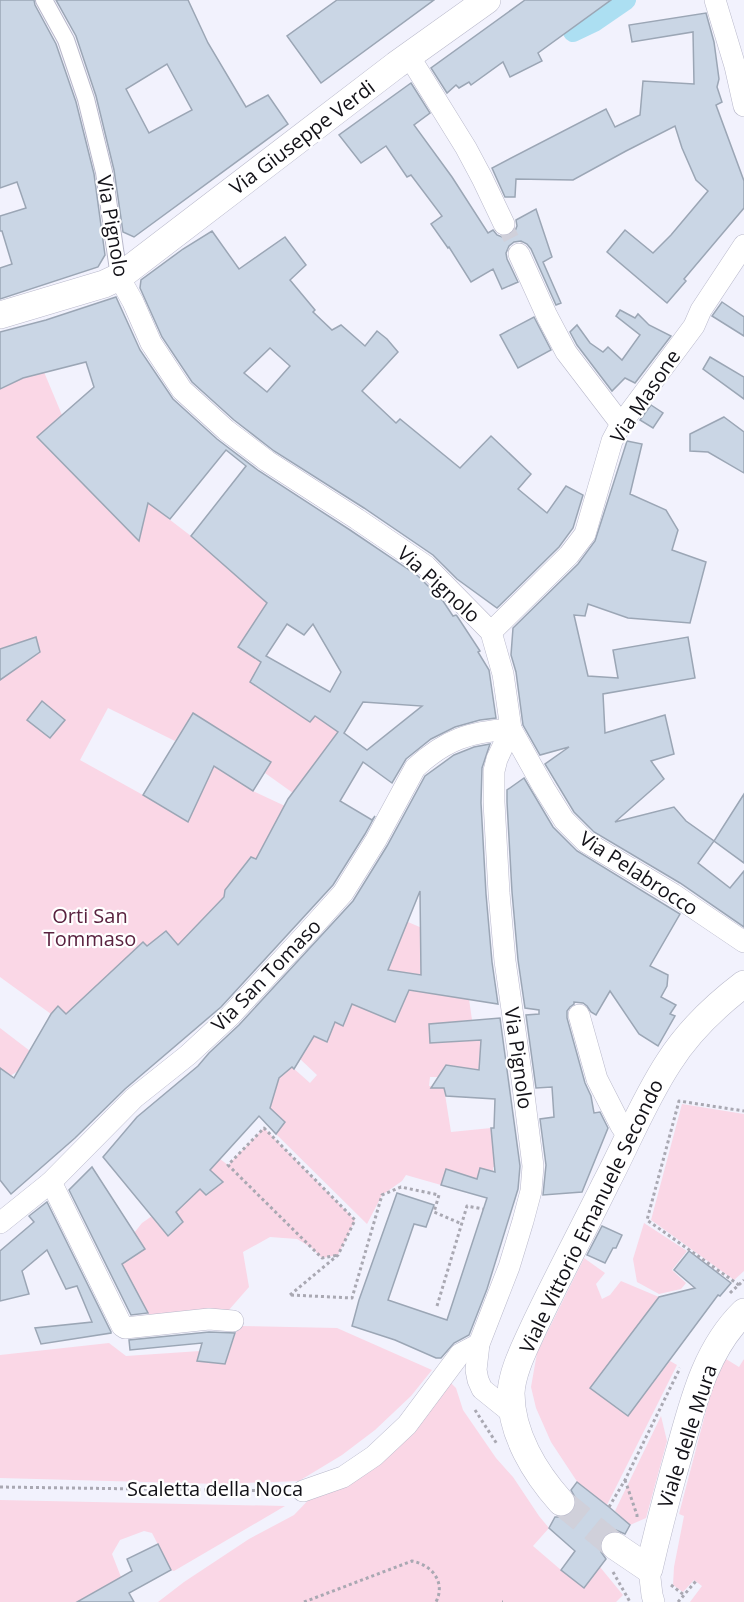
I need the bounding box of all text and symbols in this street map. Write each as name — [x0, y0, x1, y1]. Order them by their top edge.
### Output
street label: Via Giuseppe Verdi — [224, 73, 380, 201]
street label: Via Pignolo — [91, 173, 135, 279]
street label: Via Masone — [604, 344, 686, 448]
street label: Via Pignolo — [392, 540, 486, 628]
street label: Via Pelabrocco — [574, 825, 704, 921]
park label: Orti San Tommaso — [44, 902, 136, 952]
street label: Via San Tomaso — [205, 913, 327, 1037]
street label: Via Pignolo — [498, 1005, 540, 1111]
street label: Viale Vittorio Emanuele Secondo — [513, 1075, 669, 1357]
street label: Viale delle Mura — [651, 1361, 723, 1511]
street label: Scaletta della Noca — [127, 1475, 303, 1502]

